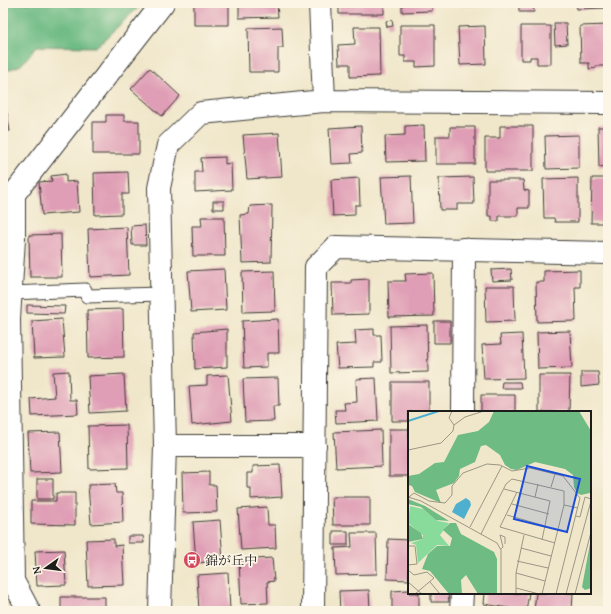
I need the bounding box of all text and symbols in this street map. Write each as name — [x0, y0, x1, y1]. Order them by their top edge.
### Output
inset map — [408, 411, 591, 594]
north arrow — [26, 548, 66, 588]
bus stop icon: 錦が丘中 — [182, 550, 202, 570]
place label: 錦が丘中 — [205, 551, 257, 570]
text: N — [27, 564, 45, 576]

